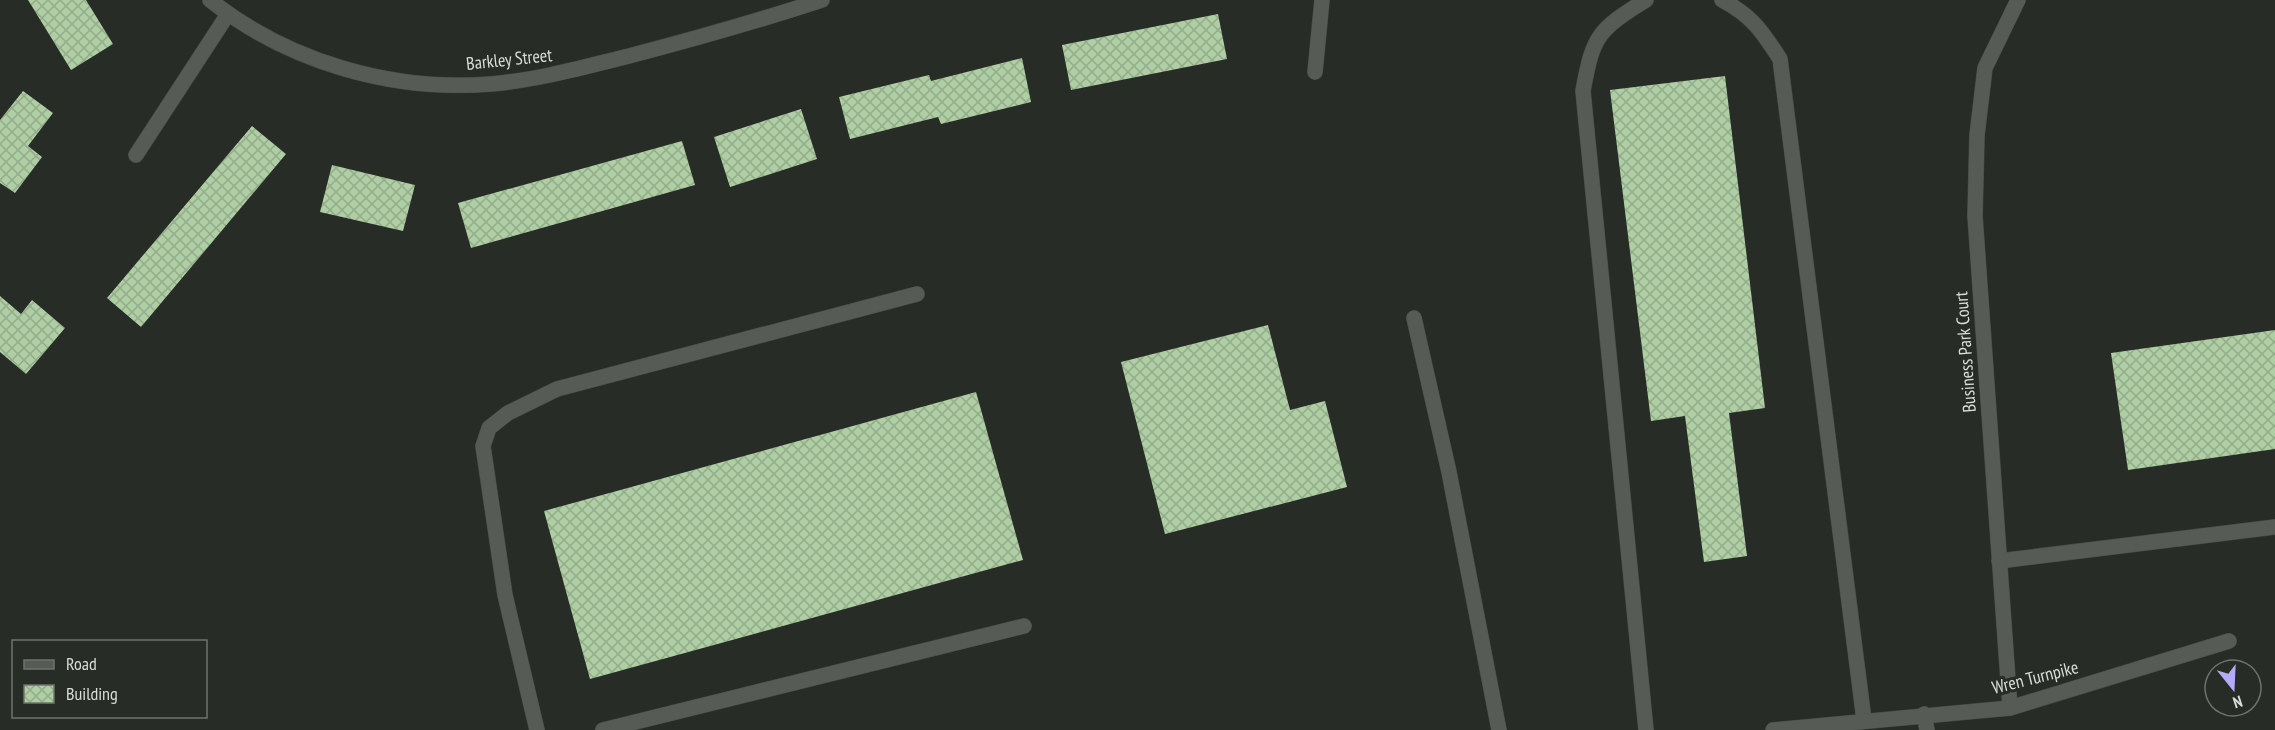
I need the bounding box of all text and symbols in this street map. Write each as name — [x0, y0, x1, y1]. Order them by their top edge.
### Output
street label: Barkley Street — [465, 43, 553, 75]
street label: Business Park Court — [1949, 291, 1981, 413]
legend — [12, 640, 207, 718]
text: Road — [66, 652, 97, 675]
street label: Wren Turnpike — [1989, 655, 2081, 699]
north arrow — [2203, 658, 2263, 718]
text: Building — [66, 682, 118, 705]
text: N — [2230, 691, 2245, 713]

